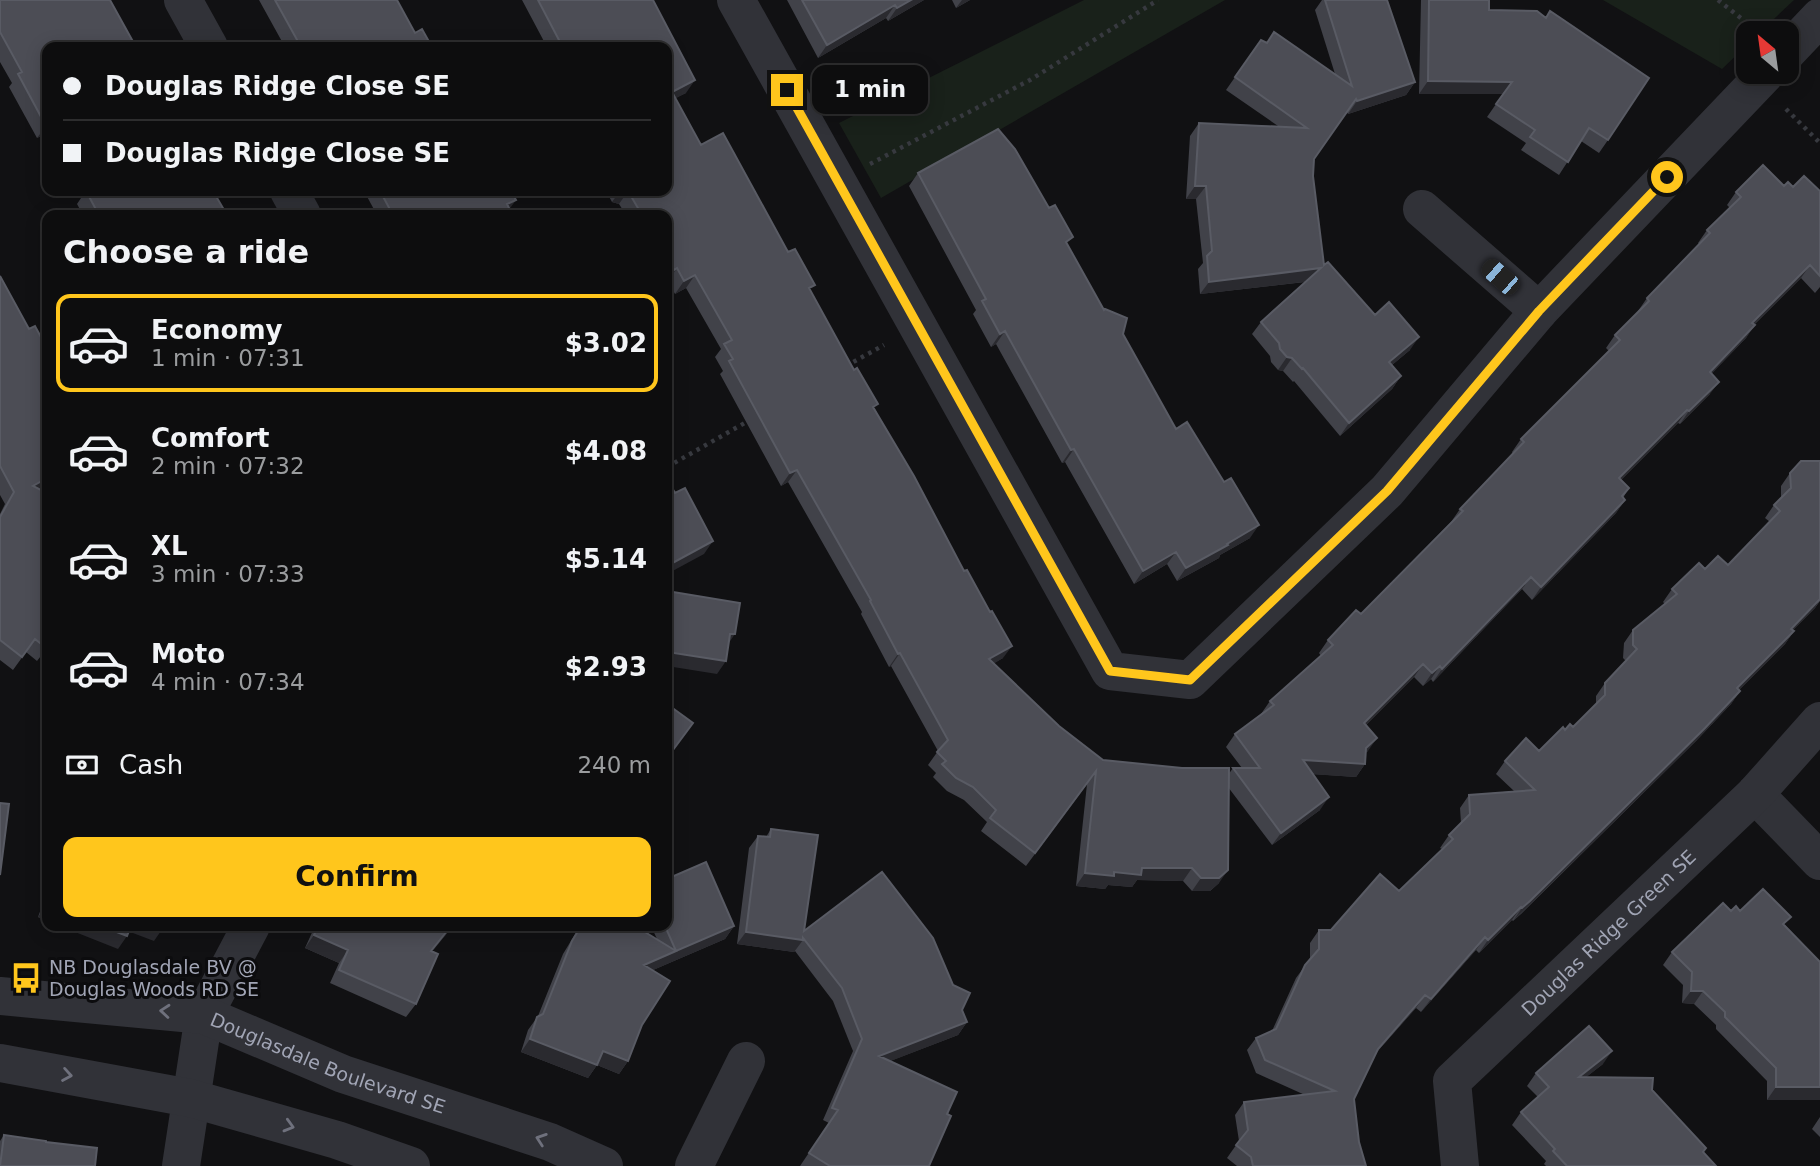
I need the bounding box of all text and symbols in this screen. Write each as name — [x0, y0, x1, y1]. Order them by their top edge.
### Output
north arrow — [1736, 21, 1799, 84]
map controls — [1736, 21, 1799, 84]
callout: 1 min — [812, 66, 927, 114]
text: Douglas Ridge Close SE — [105, 71, 450, 101]
route end — [771, 74, 803, 106]
text: 1 min — [834, 76, 906, 102]
text: Douglas Ridge Close SE — [105, 138, 450, 168]
route start — [1651, 161, 1683, 193]
text: Choose a ride — [63, 233, 309, 271]
car — [1478, 255, 1523, 299]
icon: car — [67, 312, 130, 375]
text: Economy — [151, 315, 282, 345]
text: $3.02 — [565, 328, 647, 358]
text: 1 min · 07:31 — [151, 345, 305, 371]
icon: car — [67, 420, 130, 483]
text: Comfort — [151, 423, 269, 453]
text: $4.08 — [565, 436, 647, 466]
text: 2 min · 07:32 — [151, 453, 305, 479]
icon: car — [67, 528, 130, 591]
text: XL — [151, 531, 188, 561]
text: $5.14 — [565, 544, 647, 574]
text: 3 min · 07:33 — [151, 561, 305, 587]
icon: car — [67, 636, 130, 699]
text: Moto — [151, 639, 225, 669]
text: $2.93 — [565, 652, 647, 682]
text: 4 min · 07:34 — [151, 669, 305, 695]
icon: cash — [63, 746, 101, 784]
text: Cash — [119, 750, 183, 780]
text: 240 m — [577, 752, 651, 778]
button: Confirm — [63, 837, 651, 917]
street label: Douglas Ridge Green SE — [1517, 845, 1700, 1020]
place label: NB Douglasdale BV @ Douglas Woods RD SE — [49, 956, 259, 1000]
bus stop icon: NB Douglasdale BV @ Douglas Woods RD SE — [9, 961, 43, 995]
one-way arrow — [159, 1004, 170, 1019]
street label: Douglasdale Boulevard SE — [207, 1008, 448, 1118]
one-way arrow — [61, 1067, 73, 1082]
one-way arrow — [282, 1118, 294, 1133]
one-way arrow — [536, 1133, 548, 1147]

